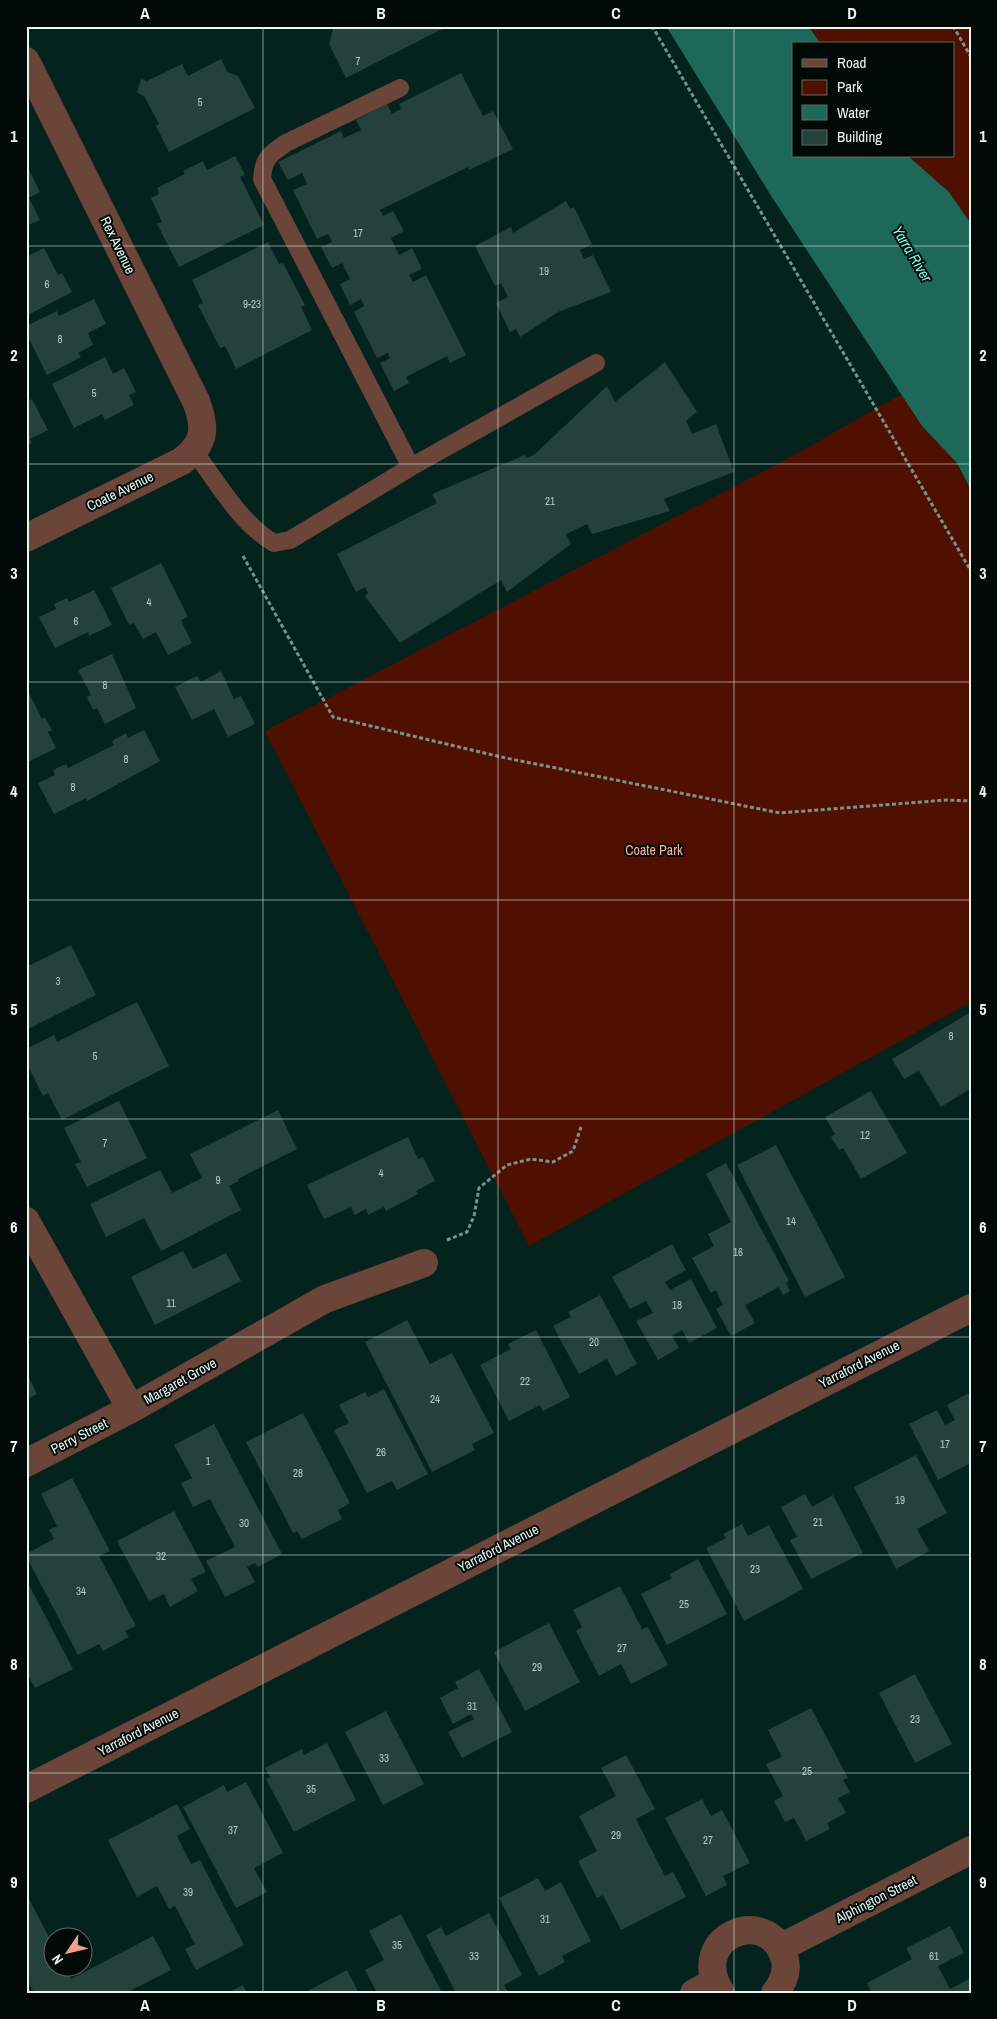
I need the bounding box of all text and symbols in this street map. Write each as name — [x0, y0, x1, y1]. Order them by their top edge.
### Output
text: A — [140, 2, 150, 24]
text: B — [376, 2, 386, 24]
text: C — [611, 2, 621, 24]
text: D — [847, 2, 857, 24]
legend — [792, 42, 954, 158]
text: Road — [837, 52, 866, 73]
house number: 7 — [355, 54, 361, 68]
text: Park — [837, 76, 863, 97]
house number: 5 — [197, 95, 203, 109]
text: Water — [837, 102, 869, 123]
text: 1 — [10, 125, 18, 147]
text: 1 — [979, 125, 987, 147]
text: Building — [837, 126, 882, 147]
street label: Rex Avenue — [96, 213, 140, 277]
water label: Yarra River — [888, 222, 938, 286]
house number: 17 — [353, 226, 363, 240]
house number: 19 — [539, 264, 549, 278]
house number: 6 — [44, 277, 50, 291]
house number: 9-23 — [243, 297, 261, 311]
house number: 8 — [57, 332, 63, 346]
text: 2 — [10, 344, 18, 366]
text: 2 — [979, 344, 987, 366]
house number: 5 — [91, 386, 97, 400]
street label: Coate Avenue — [84, 467, 156, 515]
house number: 21 — [545, 494, 555, 508]
text: 3 — [10, 562, 18, 584]
text: 3 — [979, 562, 987, 584]
house number: 4 — [146, 595, 152, 609]
house number: 6 — [73, 614, 79, 628]
house number: 8 — [102, 678, 108, 692]
house number: 8 — [123, 752, 129, 766]
text: 4 — [10, 780, 18, 802]
house number: 8 — [70, 780, 76, 794]
text: 4 — [979, 780, 987, 802]
park label: Coate Park — [625, 841, 683, 859]
house number: 3 — [55, 974, 61, 988]
text: 5 — [10, 998, 18, 1020]
text: 5 — [979, 998, 987, 1020]
house number: 8 — [948, 1029, 954, 1043]
house number: 5 — [92, 1049, 98, 1063]
house number: 12 — [860, 1128, 870, 1142]
house number: 7 — [102, 1136, 108, 1150]
house number: 4 — [378, 1166, 384, 1180]
house number: 9 — [215, 1173, 221, 1187]
house number: 14 — [786, 1214, 796, 1228]
text: 6 — [10, 1216, 18, 1238]
text: 6 — [979, 1216, 987, 1238]
house number: 16 — [733, 1245, 743, 1259]
house number: 11 — [166, 1296, 176, 1310]
house number: 18 — [672, 1298, 682, 1312]
house number: 20 — [589, 1335, 599, 1349]
street label: Yarraford Avenue — [816, 1336, 902, 1392]
street label: Margaret Grove — [140, 1354, 220, 1408]
house number: 22 — [520, 1374, 530, 1388]
house number: 24 — [430, 1392, 440, 1406]
street label: Perry Street — [48, 1414, 110, 1458]
text: 7 — [10, 1435, 18, 1457]
text: 7 — [979, 1435, 987, 1457]
house number: 17 — [940, 1437, 950, 1451]
house number: 26 — [376, 1445, 386, 1459]
house number: 1 — [205, 1454, 211, 1468]
house number: 28 — [293, 1466, 303, 1480]
house number: 19 — [895, 1493, 905, 1507]
house number: 21 — [813, 1515, 823, 1529]
house number: 30 — [239, 1516, 249, 1530]
street label: Yarraford Avenue — [455, 1520, 541, 1576]
house number: 32 — [156, 1549, 166, 1563]
house number: 23 — [750, 1562, 760, 1576]
house number: 34 — [76, 1584, 86, 1598]
house number: 25 — [679, 1597, 689, 1611]
house number: 27 — [617, 1641, 627, 1655]
text: 8 — [10, 1653, 18, 1675]
text: 8 — [979, 1653, 987, 1675]
house number: 29 — [532, 1660, 542, 1674]
house number: 31 — [467, 1699, 477, 1713]
street label: Yarraford Avenue — [95, 1704, 181, 1760]
house number: 23 — [910, 1712, 920, 1726]
house number: 33 — [379, 1751, 389, 1765]
house number: 25 — [802, 1764, 812, 1778]
house number: 35 — [306, 1782, 316, 1796]
house number: 37 — [228, 1823, 238, 1837]
house number: 29 — [611, 1828, 621, 1842]
house number: 27 — [703, 1833, 713, 1847]
text: 9 — [10, 1871, 18, 1893]
street label: Alphington Street — [831, 1871, 920, 1928]
text: 9 — [979, 1871, 987, 1893]
house number: 39 — [183, 1885, 193, 1899]
house number: 31 — [540, 1912, 550, 1926]
north arrow — [42, 1926, 92, 1976]
house number: 35 — [392, 1938, 402, 1952]
house number: 33 — [469, 1949, 479, 1963]
house number: 61 — [929, 1949, 939, 1963]
text: N — [48, 1951, 67, 1968]
text: A — [140, 1994, 150, 2016]
text: B — [376, 1994, 386, 2016]
text: C — [611, 1994, 621, 2016]
text: D — [847, 1994, 857, 2016]

